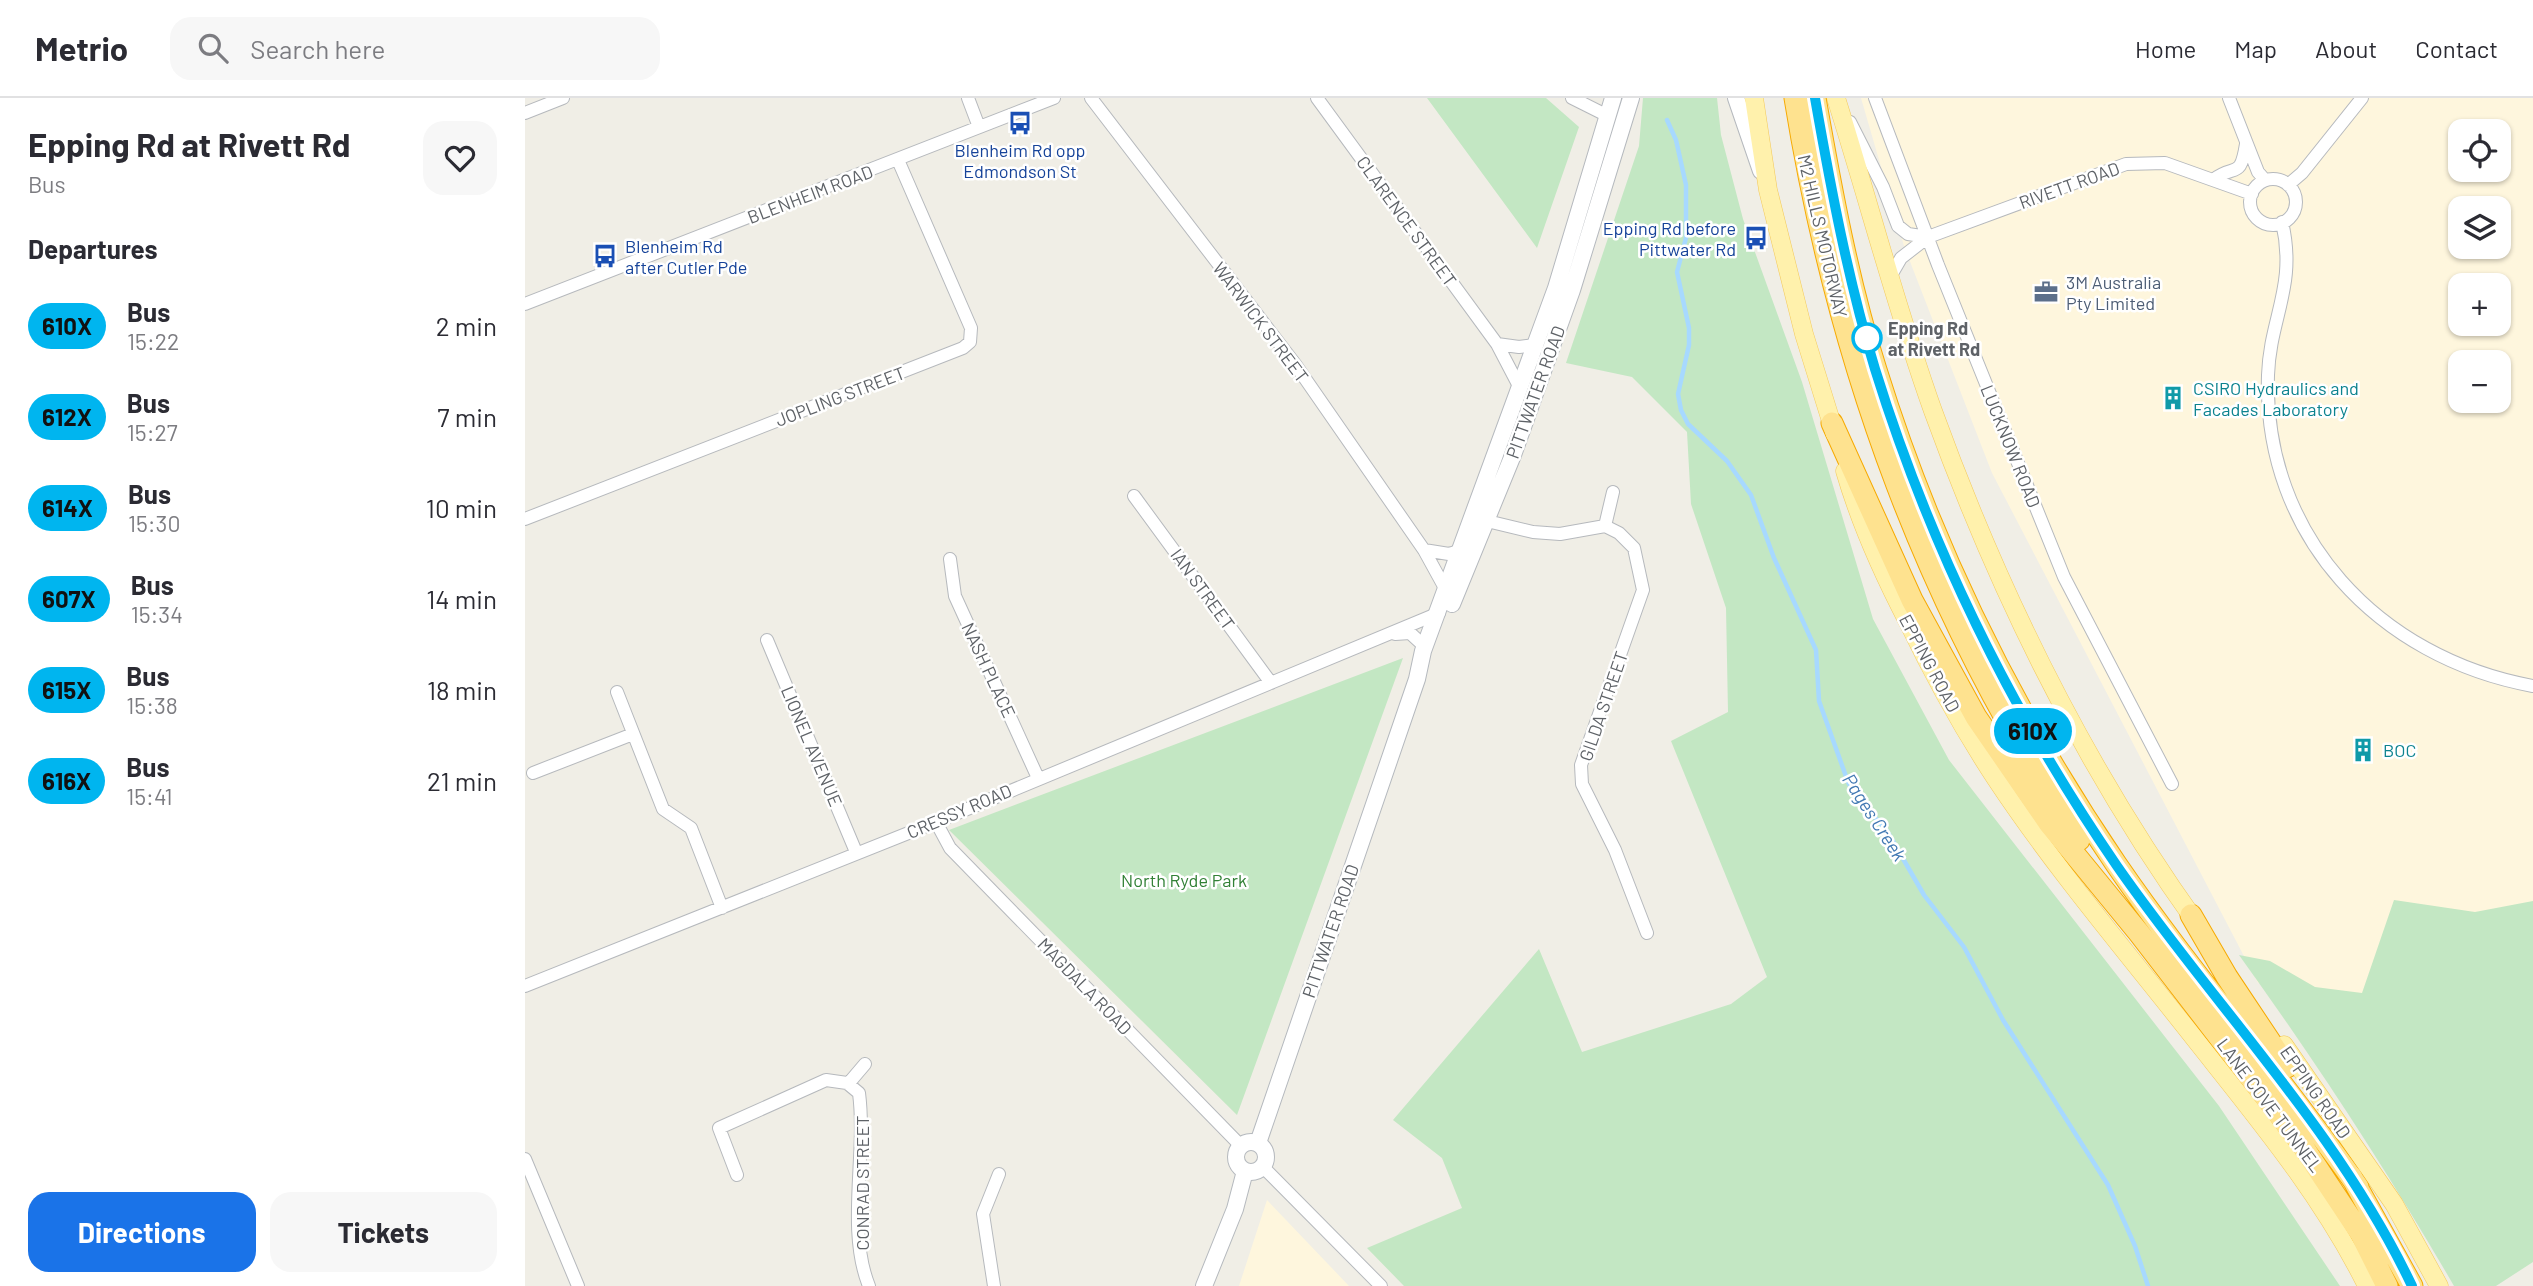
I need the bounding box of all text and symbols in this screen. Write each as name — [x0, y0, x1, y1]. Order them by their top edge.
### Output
search box — [170, 17, 660, 80]
text: Metrio — [35, 28, 128, 68]
icon: search — [194, 29, 232, 67]
text: Search here — [250, 33, 385, 64]
text: Home — [2135, 34, 2196, 63]
text: Map — [2234, 34, 2277, 63]
text: About — [2315, 34, 2377, 63]
text: Contact — [2415, 34, 2498, 63]
bus stop icon: Blenheim Rd opp Edmondson St — [1006, 109, 1034, 137]
map controls — [2448, 119, 2511, 413]
button: locate — [2448, 119, 2511, 182]
button: heart — [423, 121, 497, 195]
text: Epping Rd at Rivett Rd — [28, 124, 350, 164]
place label: Blenheim Rd opp Edmondson St — [954, 139, 1086, 182]
street label: CLARENCE STREET — [1352, 152, 1462, 290]
street label: M2 HILLS MOTORWAY — [1794, 152, 1852, 320]
street label: RIVETT ROAD — [2016, 157, 2122, 213]
street label: BLENHEIM ROAD — [744, 160, 876, 228]
text: Bus — [28, 170, 66, 198]
button: layers — [2448, 196, 2511, 259]
place label: Epping Rd before Pittwater Rd — [1603, 217, 1736, 260]
bus stop icon: Epping Rd before Pittwater Rd — [1742, 224, 1770, 252]
text: Departures — [28, 233, 158, 264]
place label: Blenheim Rd after Cutler Pde — [625, 235, 747, 278]
bus stop icon: Blenheim Rd after Cutler Pde — [591, 242, 619, 270]
street label: WARWICK STREET — [1208, 257, 1314, 387]
place label: 3M Australia Pty Limited — [2066, 271, 2161, 314]
button: + — [2448, 273, 2511, 336]
office icon: 3M Australia Pty Limited — [2032, 278, 2060, 306]
text: Bus — [127, 296, 170, 327]
text: 2 min — [436, 310, 497, 341]
text: 610X — [42, 311, 92, 340]
place label: Epping Rd at Rivett Rd — [1888, 317, 1980, 360]
street label: PITTWATER ROAD — [1501, 323, 1569, 461]
marker: Epping Rd at Rivett Rd — [1852, 323, 1882, 353]
text: 15:22 — [127, 327, 179, 355]
button: − — [2448, 350, 2511, 413]
street label: JOPLING STREET — [772, 361, 908, 431]
place label: CSIRO Hydraulics and Facades Laboratory — [2193, 377, 2359, 420]
street label: LUCKNOW ROAD — [1976, 381, 2046, 511]
building icon: CSIRO Hydraulics and Facades Laboratory — [2159, 384, 2187, 412]
text: Bus — [127, 387, 170, 418]
text: 7 min — [437, 401, 497, 432]
text: 612X — [42, 402, 92, 431]
text: 15:27 — [127, 418, 178, 446]
text: Bus — [128, 478, 171, 509]
text: 10 min — [426, 492, 497, 523]
text: 614X — [42, 493, 93, 522]
text: 15:30 — [128, 509, 180, 537]
street label: IAN STREET — [1166, 544, 1240, 634]
text: Bus — [131, 569, 174, 600]
text: 14 min — [426, 583, 497, 614]
text: 607X — [42, 584, 96, 613]
text: 15:34 — [131, 600, 183, 628]
street label: EPPING ROAD — [1895, 610, 1965, 716]
street label: NASH PLACE — [957, 619, 1021, 721]
street label: GILDA STREET — [1574, 648, 1632, 764]
text: Bus — [126, 660, 169, 691]
text: 18 min — [427, 674, 497, 705]
text: 615X — [42, 675, 91, 704]
street label: LIONEL AVENUE — [777, 682, 847, 810]
text: 15:38 — [126, 691, 178, 719]
line badge: 610X — [1984, 708, 2082, 754]
text: 610X — [2008, 716, 2058, 745]
building icon: BOC — [2349, 736, 2377, 764]
place label: BOC — [2383, 739, 2416, 761]
text: Bus — [126, 751, 169, 782]
text: 21 min — [427, 765, 497, 796]
text: 616X — [42, 766, 91, 795]
water label: Pages Creek — [1838, 769, 1912, 866]
street label: CRESSY ROAD — [903, 779, 1015, 843]
text: 15:41 — [126, 782, 173, 810]
street label: PITTWATER ROAD — [1297, 861, 1363, 1001]
park label: North Ryde Park — [1121, 869, 1247, 891]
street label: MAGDALA ROAD — [1033, 933, 1137, 1039]
street label: LANE COVE TUNNEL — [2212, 1034, 2328, 1176]
street label: EPPING ROAD — [2276, 1041, 2356, 1143]
street label: CONRAD STREET — [851, 1115, 873, 1251]
button: Directions — [28, 1192, 256, 1272]
button: Tickets — [270, 1192, 497, 1272]

